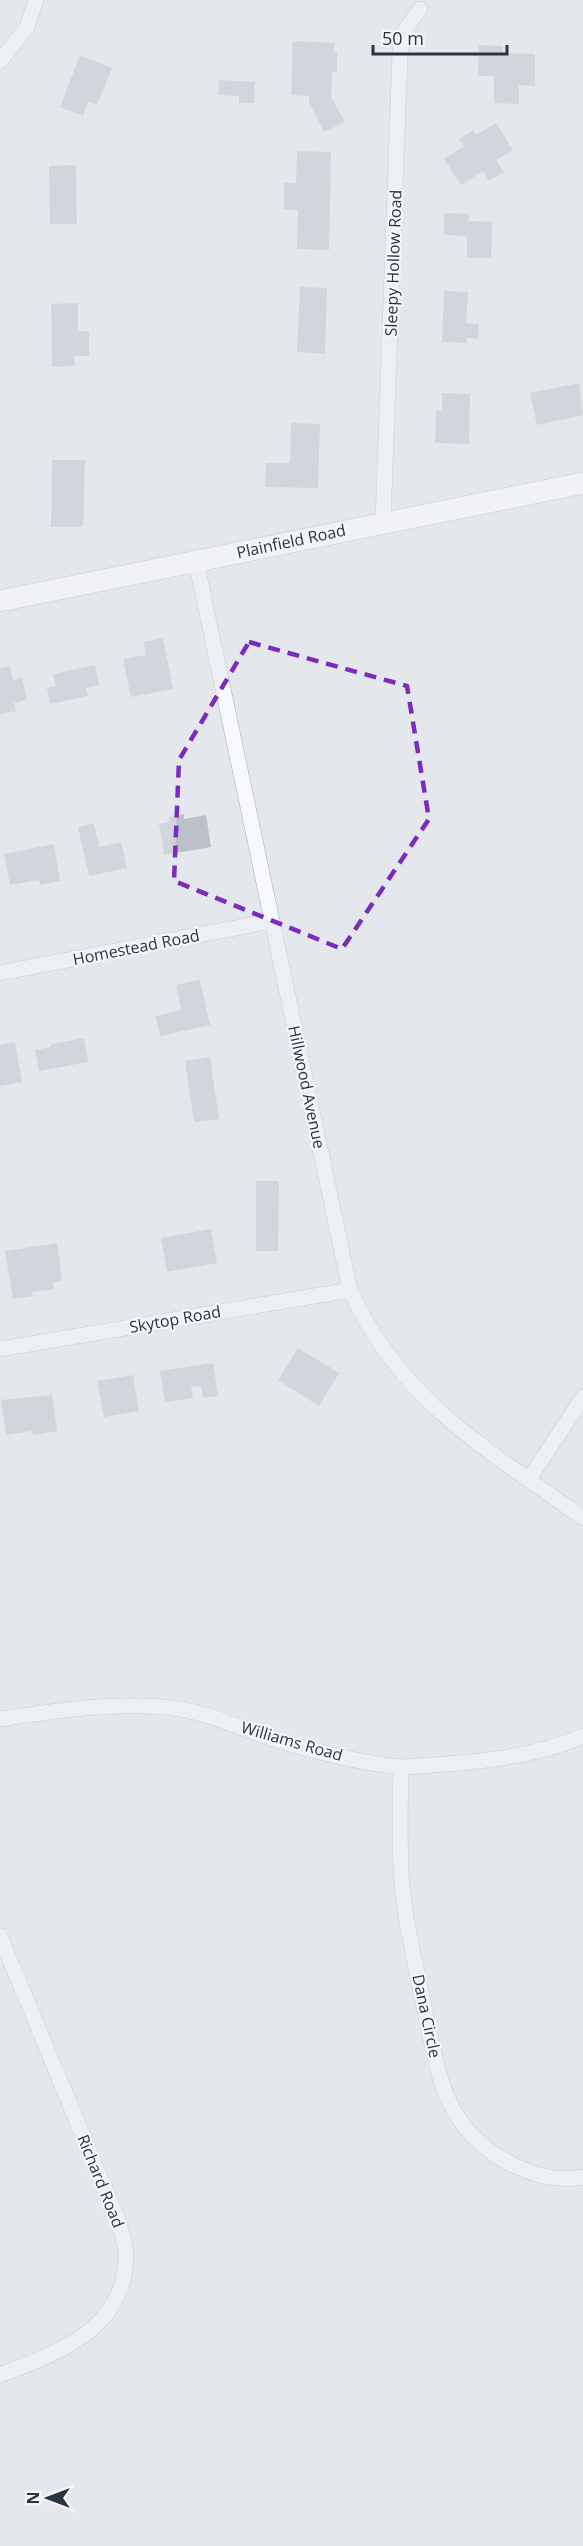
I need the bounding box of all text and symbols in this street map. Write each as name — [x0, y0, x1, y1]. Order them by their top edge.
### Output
scale bar — [373, 18, 506, 56]
text: 50 m — [382, 26, 424, 50]
street label: Sleepy Hollow Road — [379, 189, 407, 337]
street label: Plainfield Road — [234, 519, 348, 563]
street label: Homestead Road — [71, 924, 201, 970]
street label: Hillwood Avenue — [283, 1023, 331, 1151]
street label: Skytop Road — [127, 1300, 223, 1338]
street label: Williams Road — [239, 1716, 345, 1766]
street label: Dana Circle — [407, 1972, 447, 2060]
street label: Richard Road — [72, 2131, 130, 2231]
north arrow — [18, 2468, 78, 2528]
text: N — [22, 2491, 44, 2505]

